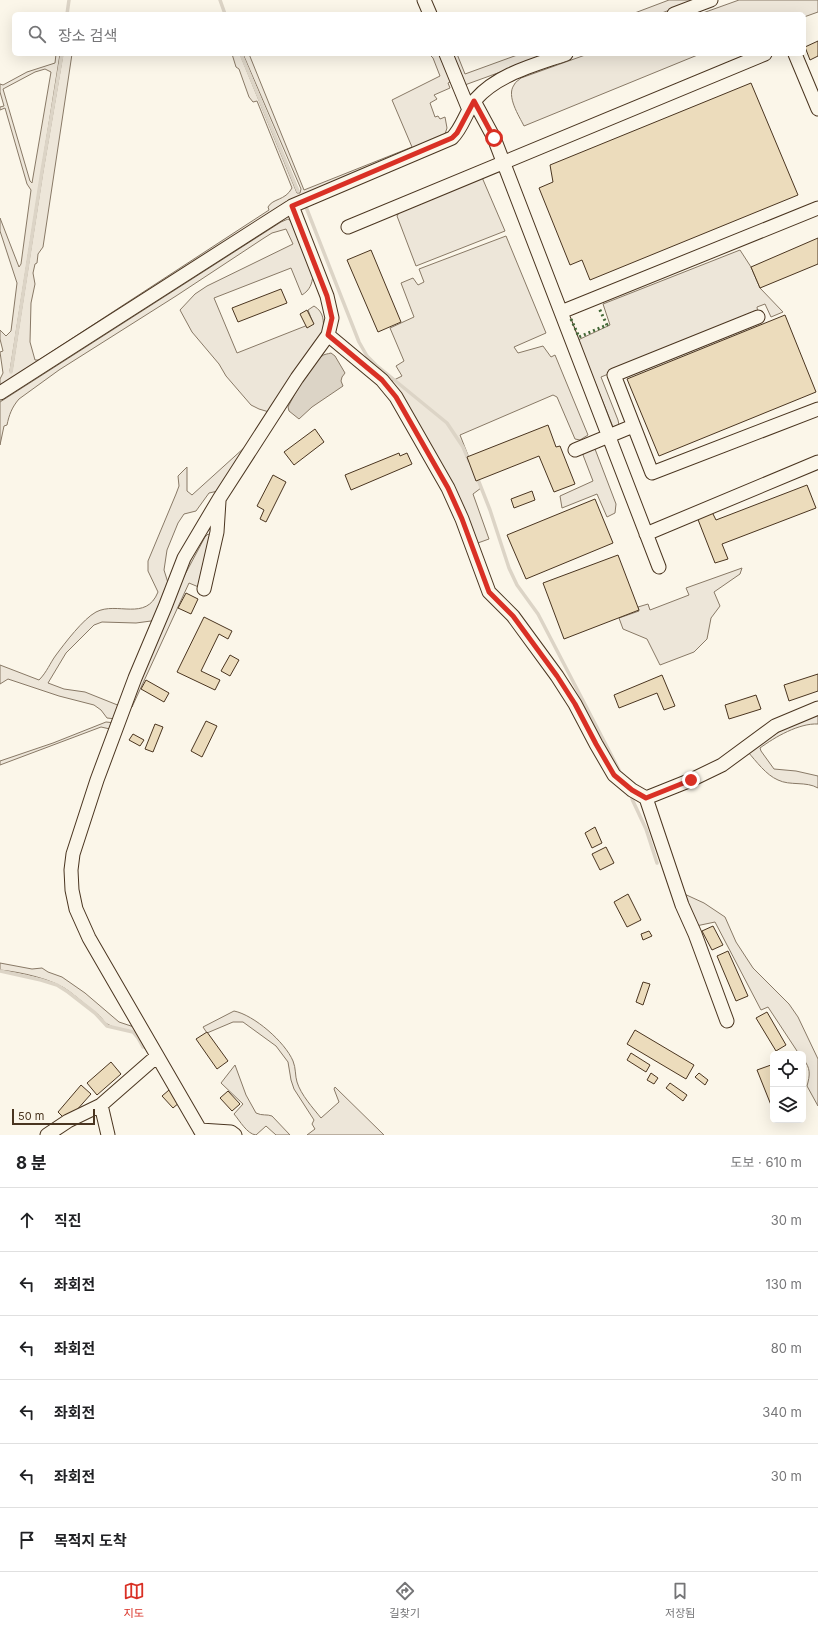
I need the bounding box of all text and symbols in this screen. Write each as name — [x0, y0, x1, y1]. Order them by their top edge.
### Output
search box — [12, 12, 806, 56]
icon: search — [26, 23, 48, 45]
text: 장소 검색 — [58, 26, 117, 45]
route start — [485, 129, 503, 147]
route end — [682, 771, 700, 789]
map controls — [770, 1051, 806, 1123]
button: locate — [770, 1051, 806, 1087]
button: layers — [770, 1087, 806, 1123]
scale bar — [12, 1107, 95, 1126]
text: 50 m — [18, 1109, 44, 1123]
text: 8 분 — [16, 1153, 47, 1173]
text: 도보 · 610 m — [730, 1154, 802, 1170]
icon: ahead — [16, 1209, 38, 1231]
text: 직진 — [54, 1211, 82, 1230]
text: 30 m — [771, 1212, 802, 1228]
icon: left — [16, 1273, 38, 1295]
text: 좌회전 — [54, 1275, 95, 1294]
text: 130 m — [765, 1276, 802, 1292]
icon: left — [16, 1337, 38, 1359]
text: 좌회전 — [54, 1339, 95, 1358]
text: 80 m — [771, 1340, 802, 1356]
icon: left — [16, 1401, 38, 1423]
text: 좌회전 — [54, 1403, 95, 1422]
text: 340 m — [762, 1404, 802, 1420]
icon: left — [16, 1465, 38, 1487]
text: 좌회전 — [54, 1467, 95, 1486]
text: 30 m — [771, 1468, 802, 1484]
icon: arrive — [16, 1529, 38, 1551]
text: 목적지 도착 — [54, 1531, 127, 1550]
tab: 지도 — [123, 1580, 145, 1620]
tab: 길찾기 — [390, 1580, 420, 1620]
tab: 저장됨 — [665, 1580, 695, 1620]

